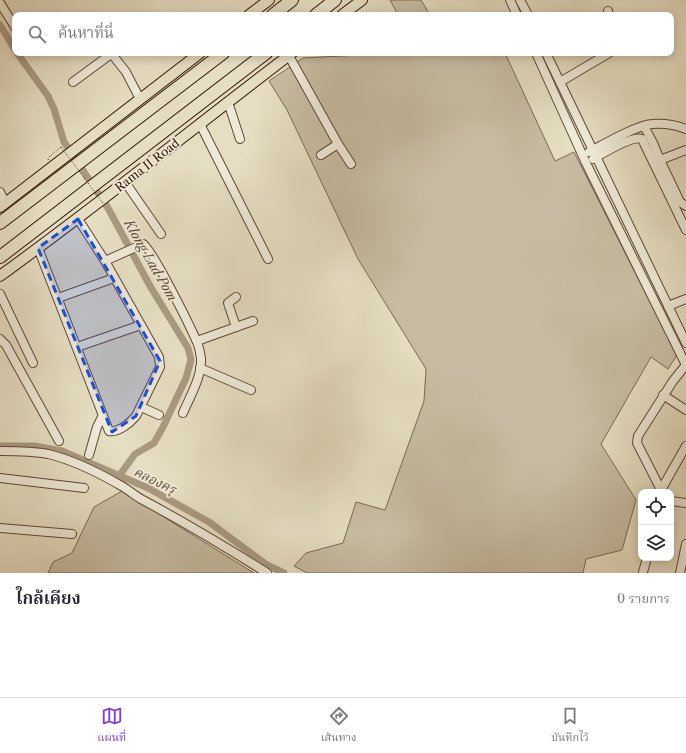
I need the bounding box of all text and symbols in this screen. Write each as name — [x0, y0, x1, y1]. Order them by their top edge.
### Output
search box — [12, 12, 674, 56]
icon: search — [26, 23, 48, 45]
text: ค้นหาที่นี่ — [58, 23, 114, 42]
street label: Rama II Road — [112, 135, 183, 195]
water label: Klong Lad Pom — [121, 215, 181, 304]
water label: คลองครุ — [131, 463, 180, 499]
map controls — [638, 489, 674, 561]
button: locate — [638, 489, 674, 525]
button: layers — [638, 525, 674, 561]
text: ใกล้เคียง — [16, 588, 81, 608]
text: 0 รายการ — [617, 590, 670, 606]
tab: แผนที่ — [97, 705, 126, 747]
tab: เส้นทาง — [321, 705, 357, 747]
tab: บันทึกไว้ — [551, 705, 589, 747]

